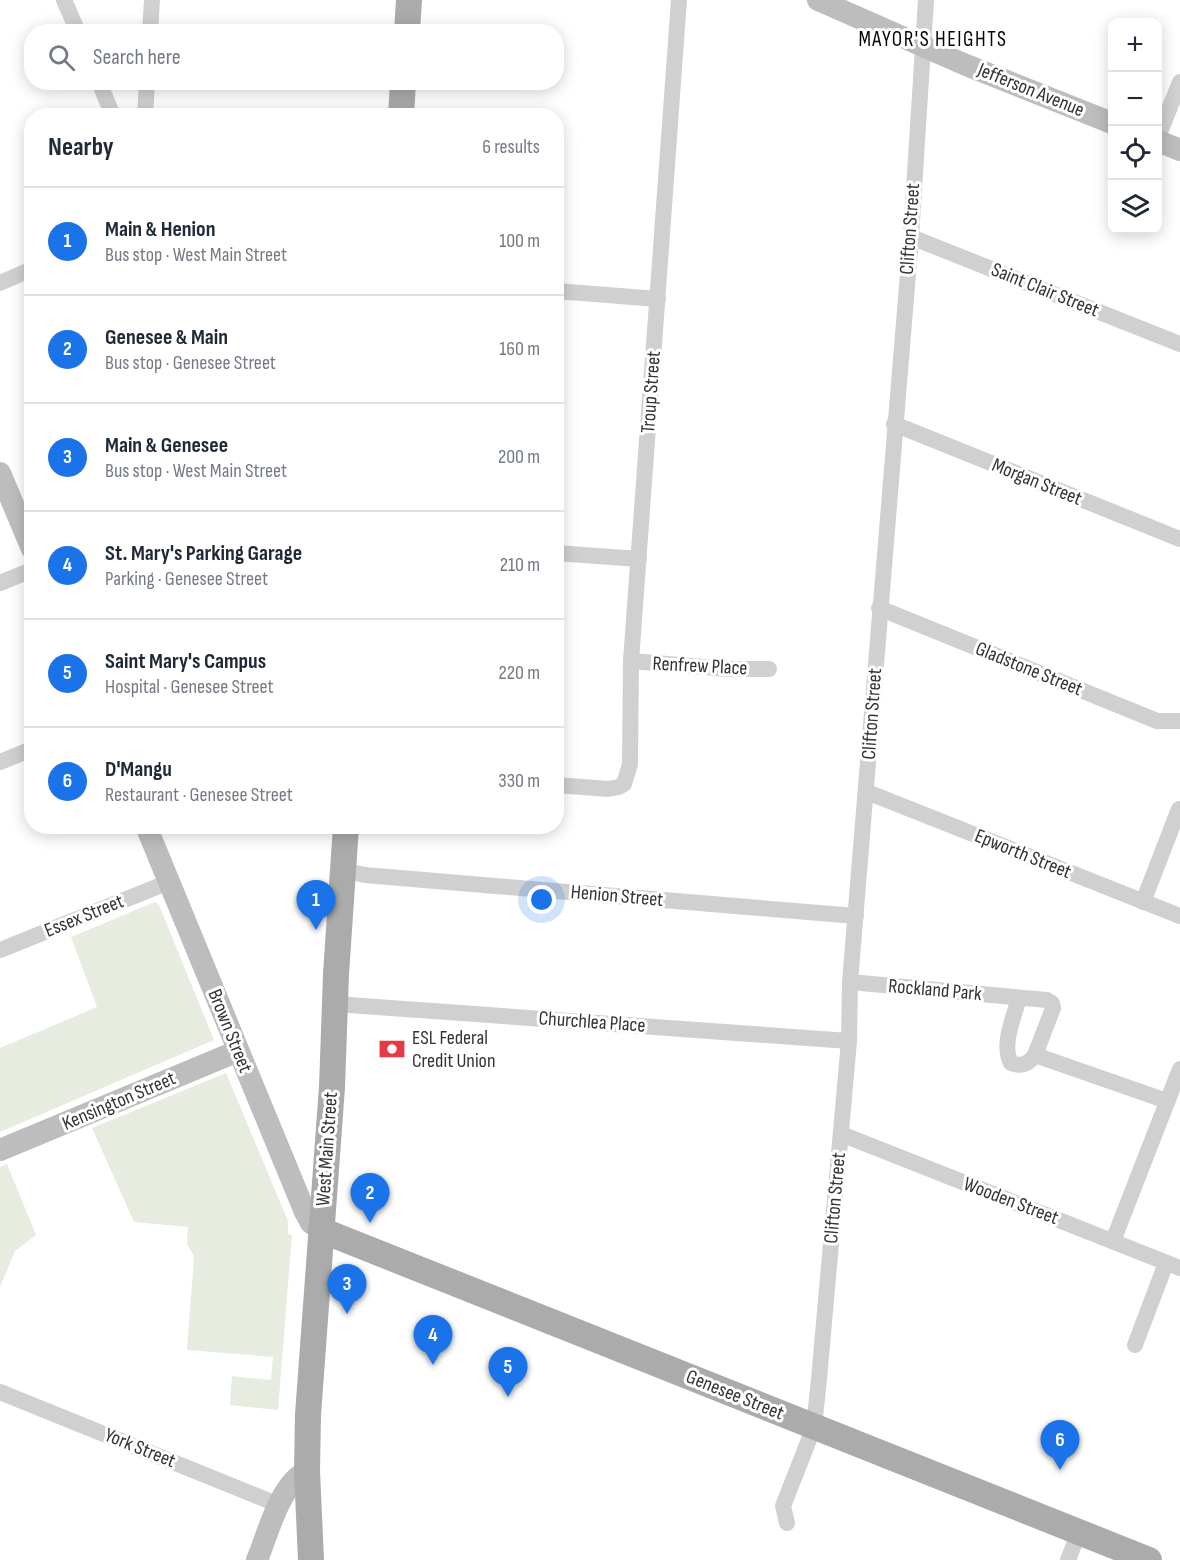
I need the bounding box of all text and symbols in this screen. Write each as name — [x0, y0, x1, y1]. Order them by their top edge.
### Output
map controls — [1108, 18, 1162, 234]
button: + — [1108, 18, 1162, 72]
search box — [24, 24, 564, 90]
district label: MAYOR'S HEIGHTS — [858, 27, 1008, 52]
icon: search — [45, 41, 78, 74]
text: Search here — [93, 44, 180, 71]
street label: Jefferson Avenue — [973, 57, 1088, 122]
button: − — [1108, 72, 1162, 126]
button: locate — [1108, 126, 1162, 180]
text: Nearby — [48, 132, 114, 163]
text: 6 results — [482, 135, 540, 159]
button: layers — [1108, 180, 1162, 234]
street label: Clifton Street — [895, 183, 925, 275]
text: Main & Henion — [105, 216, 215, 243]
text: 1 — [64, 229, 71, 253]
text: 100 m — [499, 229, 540, 253]
text: Bus stop · West Main Street — [105, 243, 287, 267]
street label: Saint Clair Street — [988, 258, 1102, 322]
text: Genesee & Main — [105, 324, 228, 351]
text: 2 — [63, 337, 72, 361]
text: 160 m — [499, 337, 540, 361]
street label: Troup Street — [636, 350, 666, 434]
text: Bus stop · Genesee Street — [105, 351, 276, 375]
text: Main & Genesee — [105, 432, 228, 459]
text: 3 — [63, 445, 72, 469]
text: 200 m — [498, 445, 540, 469]
street label: Morgan Street — [989, 453, 1085, 511]
text: Bus stop · West Main Street — [105, 459, 287, 483]
text: St. Mary's Parking Garage — [105, 540, 302, 567]
text: 4 — [63, 553, 72, 577]
text: 210 m — [500, 553, 540, 577]
text: Parking · Genesee Street — [105, 567, 268, 591]
street label: Gladstone Street — [972, 637, 1086, 701]
text: Saint Mary's Campus — [105, 648, 266, 675]
street label: Renfrew Place — [652, 652, 748, 680]
text: 5 — [63, 661, 72, 685]
text: 220 m — [499, 661, 540, 685]
street label: Clifton Street — [857, 668, 887, 760]
text: Hospital · Genesee Street — [105, 675, 274, 699]
text: D'Mangu — [105, 756, 172, 783]
text: 6 — [63, 769, 72, 793]
text: 330 m — [498, 769, 540, 793]
text: Restaurant · Genesee Street — [105, 783, 293, 807]
street label: Epworth Street — [971, 824, 1075, 884]
pin: 1 — [296, 880, 336, 930]
street label: Henion Street — [570, 880, 664, 912]
your location — [527, 885, 556, 914]
street label: Essex Street — [41, 889, 127, 943]
street label: Rockland Park — [887, 974, 983, 1006]
street label: Brown Street — [202, 986, 258, 1076]
street label: Churchlea Place — [538, 1006, 646, 1038]
place label: ESL Federal Credit Union — [412, 1026, 495, 1073]
bank icon: ESL Federal Credit Union — [377, 1034, 407, 1064]
street label: Kensington Street — [59, 1066, 179, 1136]
street label: West Main Street — [311, 1091, 343, 1207]
street label: Clifton Street — [819, 1151, 851, 1245]
street label: Wooden Street — [960, 1172, 1062, 1230]
pin: 2 — [350, 1174, 389, 1223]
pin: 3 — [328, 1264, 366, 1314]
pin: 4 — [414, 1316, 452, 1365]
pin: 5 — [488, 1348, 528, 1397]
street label: Genesee Street — [683, 1365, 787, 1425]
pin: 6 — [1040, 1420, 1080, 1470]
street label: York Street — [101, 1423, 179, 1473]

